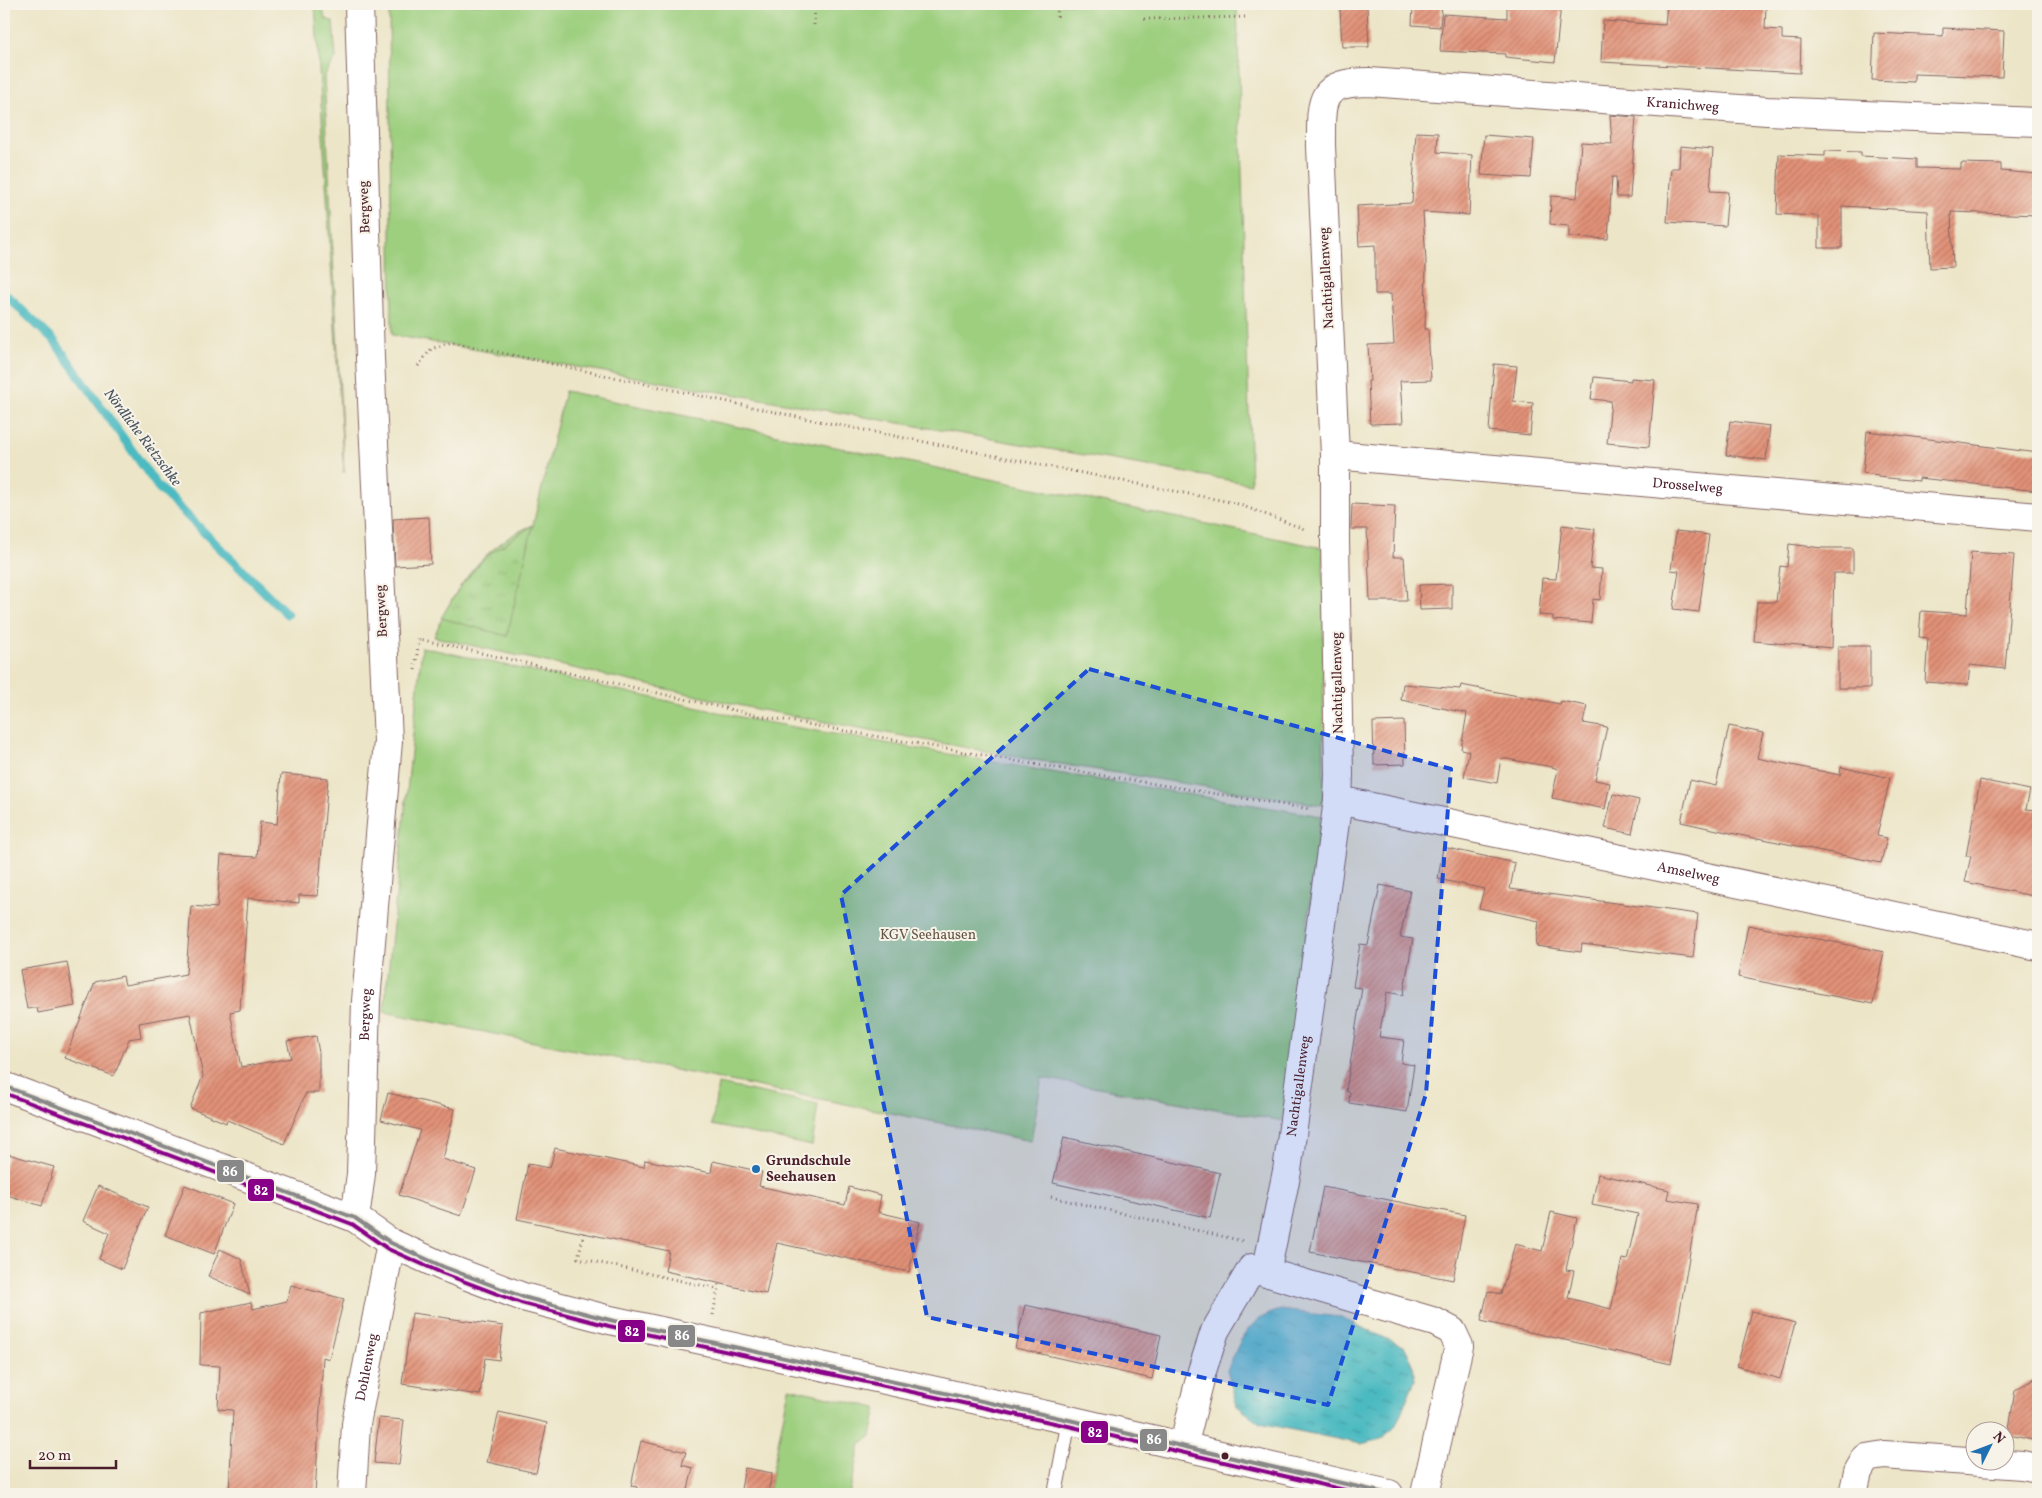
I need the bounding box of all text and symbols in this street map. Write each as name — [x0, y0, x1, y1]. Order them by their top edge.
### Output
street label: Kranichweg — [1646, 93, 1720, 117]
street label: Bergweg — [355, 180, 375, 234]
street label: Nachtigallenweg — [1315, 226, 1339, 330]
water label: Nördliche Rietzschke — [98, 385, 186, 492]
street label: Drosselweg — [1651, 474, 1724, 499]
street label: Bergweg — [371, 584, 393, 638]
street label: Nachtigallenweg — [1328, 632, 1348, 734]
street label: Amselweg — [1655, 857, 1722, 889]
park label: KGV Seehausen — [880, 926, 976, 945]
street label: Bergweg — [355, 987, 377, 1041]
street label: Nachtigallenweg — [1282, 1034, 1315, 1138]
place label: Grundschule Seehausen — [766, 1152, 851, 1187]
line badge: 86 — [216, 1159, 245, 1183]
text: 86 — [222, 1163, 238, 1182]
marker: Grundschule Seehausen — [750, 1163, 762, 1175]
line badge: 82 — [247, 1178, 275, 1202]
text: 82 — [254, 1182, 268, 1201]
line badge: 82 — [617, 1319, 646, 1343]
text: 82 — [625, 1323, 639, 1342]
line badge: 86 — [667, 1324, 696, 1348]
text: 86 — [674, 1327, 690, 1346]
street label: Dohlenweg — [351, 1331, 383, 1403]
line badge: 82 — [1080, 1420, 1109, 1444]
north arrow — [1964, 1420, 2014, 1470]
text: 82 — [1088, 1424, 1102, 1443]
line badge: 86 — [1139, 1428, 1168, 1452]
text: N — [1988, 1428, 2009, 1448]
text: 86 — [1146, 1431, 1162, 1450]
scale bar — [30, 1438, 116, 1470]
text: 20 m — [38, 1446, 71, 1467]
unlabelled marker — [1220, 1451, 1230, 1461]

